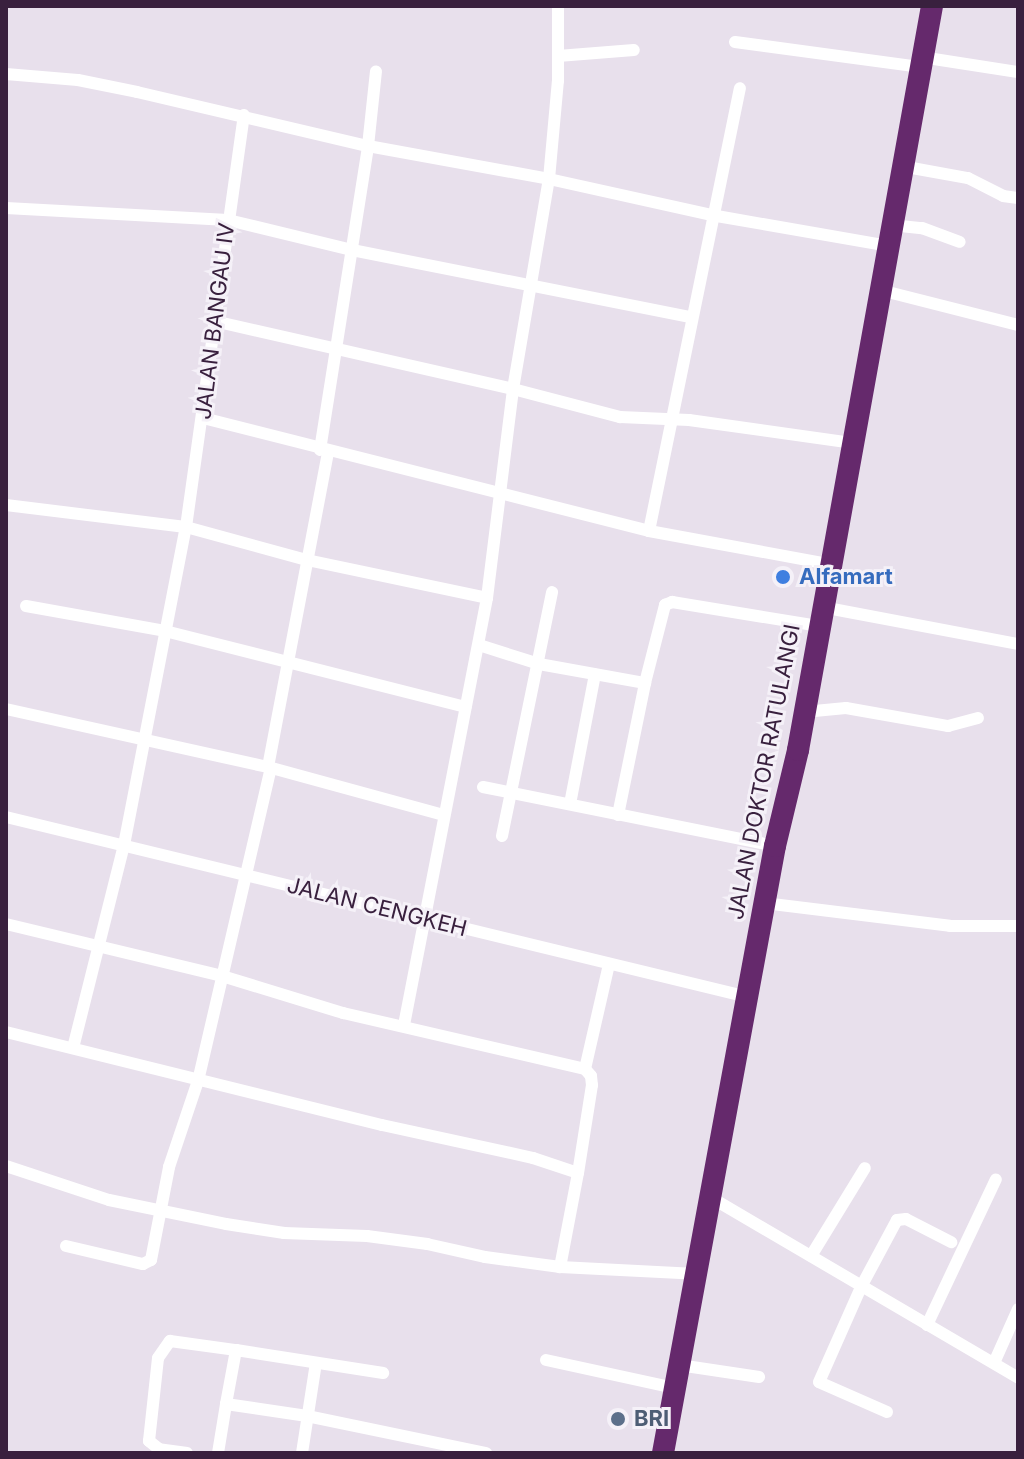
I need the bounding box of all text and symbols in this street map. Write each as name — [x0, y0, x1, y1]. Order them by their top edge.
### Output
street label: JALAN BANGAU IV — [190, 221, 240, 421]
place label: Alfamart — [799, 564, 893, 590]
marker: Alfamart — [774, 568, 792, 586]
street label: JALAN DOKTOR RATULANGI — [722, 622, 806, 922]
street label: JALAN CENGKEH — [284, 872, 470, 942]
place label: BRI — [634, 1406, 669, 1432]
marker: BRI — [609, 1410, 627, 1428]

